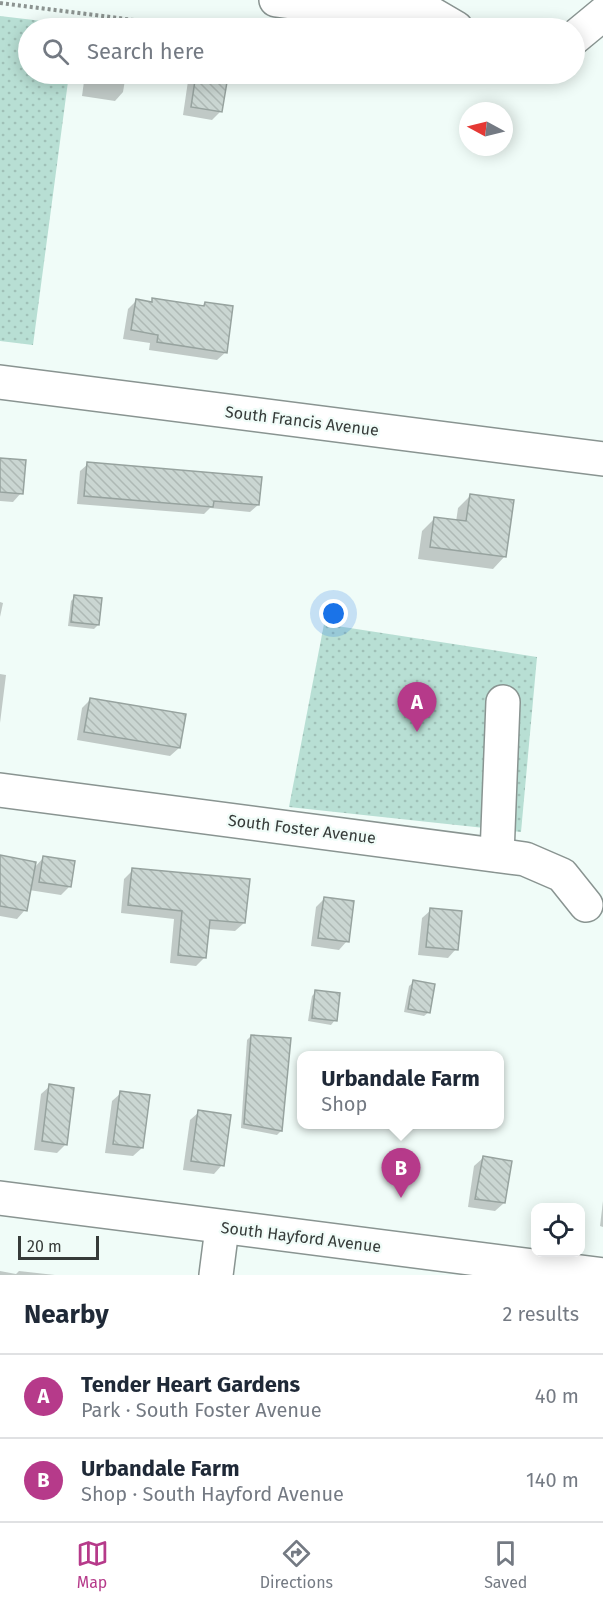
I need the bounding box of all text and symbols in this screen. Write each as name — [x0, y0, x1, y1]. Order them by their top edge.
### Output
search box — [18, 18, 585, 84]
icon: search — [39, 35, 72, 68]
text: Search here — [87, 38, 205, 65]
north arrow — [459, 102, 513, 156]
street label: South Francis Avenue — [224, 402, 380, 440]
your location — [319, 599, 348, 628]
pin: A — [398, 682, 436, 732]
street label: South Foster Avenue — [227, 811, 377, 847]
popup — [297, 1051, 504, 1129]
text: Urbandale Farm — [321, 1065, 480, 1092]
text: Shop — [321, 1092, 367, 1116]
pin: B — [382, 1148, 420, 1198]
map controls — [531, 1203, 585, 1257]
button: locate — [531, 1203, 585, 1257]
street label: South Hayford Avenue — [220, 1218, 382, 1256]
scale bar — [18, 1233, 99, 1260]
text: 20 m — [27, 1237, 62, 1256]
text: Nearby — [24, 1299, 109, 1330]
text: 2 results — [502, 1302, 579, 1326]
text: Tender Heart Gardens — [81, 1371, 300, 1398]
text: A — [38, 1384, 49, 1408]
text: 40 m — [535, 1384, 579, 1408]
text: Park · South Foster Avenue — [81, 1398, 322, 1422]
text: Urbandale Farm — [81, 1455, 240, 1482]
text: B — [37, 1468, 50, 1492]
text: 140 m — [526, 1468, 579, 1492]
text: Shop · South Hayford Avenue — [81, 1482, 344, 1506]
tab: Map — [76, 1537, 109, 1592]
tab: Directions — [260, 1537, 333, 1592]
tab: Saved — [484, 1537, 527, 1592]

